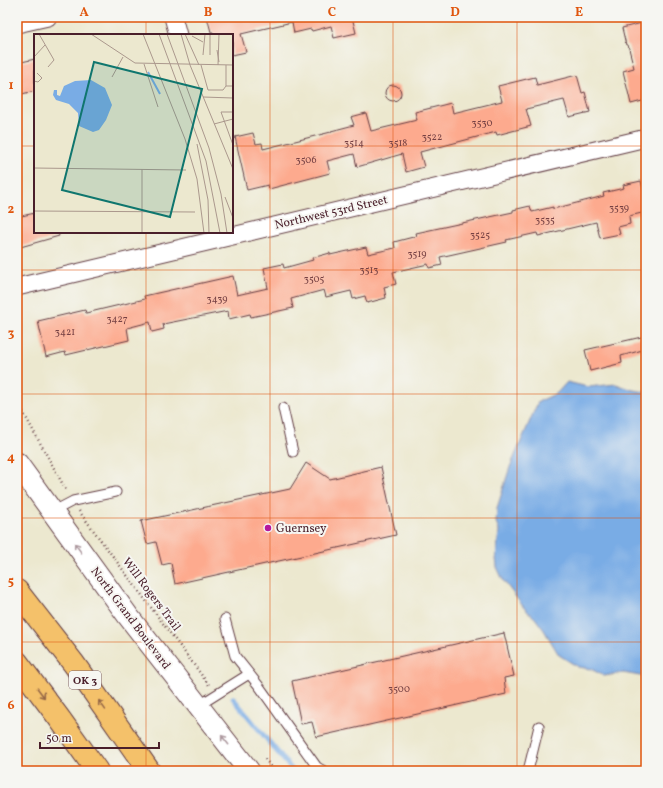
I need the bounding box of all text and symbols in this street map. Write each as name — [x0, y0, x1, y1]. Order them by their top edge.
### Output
text: A — [79, 4, 89, 22]
text: B — [204, 4, 213, 22]
text: C — [328, 4, 336, 22]
text: D — [450, 4, 460, 22]
text: E — [575, 4, 583, 22]
inset map — [34, 34, 233, 233]
text: 1 — [8, 77, 14, 95]
house number: 3530 — [472, 116, 492, 130]
house number: 3522 — [422, 130, 442, 144]
house number: 3514 — [344, 136, 364, 150]
house number: 3518 — [389, 136, 407, 150]
house number: 3506 — [296, 153, 316, 167]
street label: Northwest 53rd Street — [273, 192, 389, 234]
text: 2 — [8, 201, 15, 219]
house number: 3539 — [609, 201, 629, 215]
house number: 3535 — [535, 213, 555, 227]
house number: 3525 — [470, 228, 490, 242]
house number: 3519 — [407, 247, 427, 261]
house number: 3513 — [360, 263, 378, 277]
house number: 3505 — [304, 272, 324, 286]
house number: 3439 — [207, 292, 227, 306]
house number: 3427 — [106, 312, 128, 326]
text: 3 — [8, 325, 15, 343]
house number: 3421 — [55, 325, 75, 339]
text: 4 — [7, 449, 15, 467]
place label: Guernsey — [276, 521, 327, 537]
marker: Guernsey — [263, 523, 273, 533]
one-way arrow — [74, 543, 82, 554]
street label: Will Rogers Trail — [118, 555, 184, 635]
street label: North Grand Boulevard — [86, 564, 174, 673]
text: 5 — [8, 573, 14, 591]
road number: OK 3 — [69, 671, 101, 689]
house number: 3500 — [388, 682, 410, 696]
one-way arrow — [36, 688, 45, 699]
text: 6 — [7, 697, 15, 715]
one-way arrow — [98, 699, 106, 710]
scale bar — [40, 724, 159, 750]
text: 50 m — [46, 731, 72, 747]
one-way arrow — [221, 735, 229, 746]

